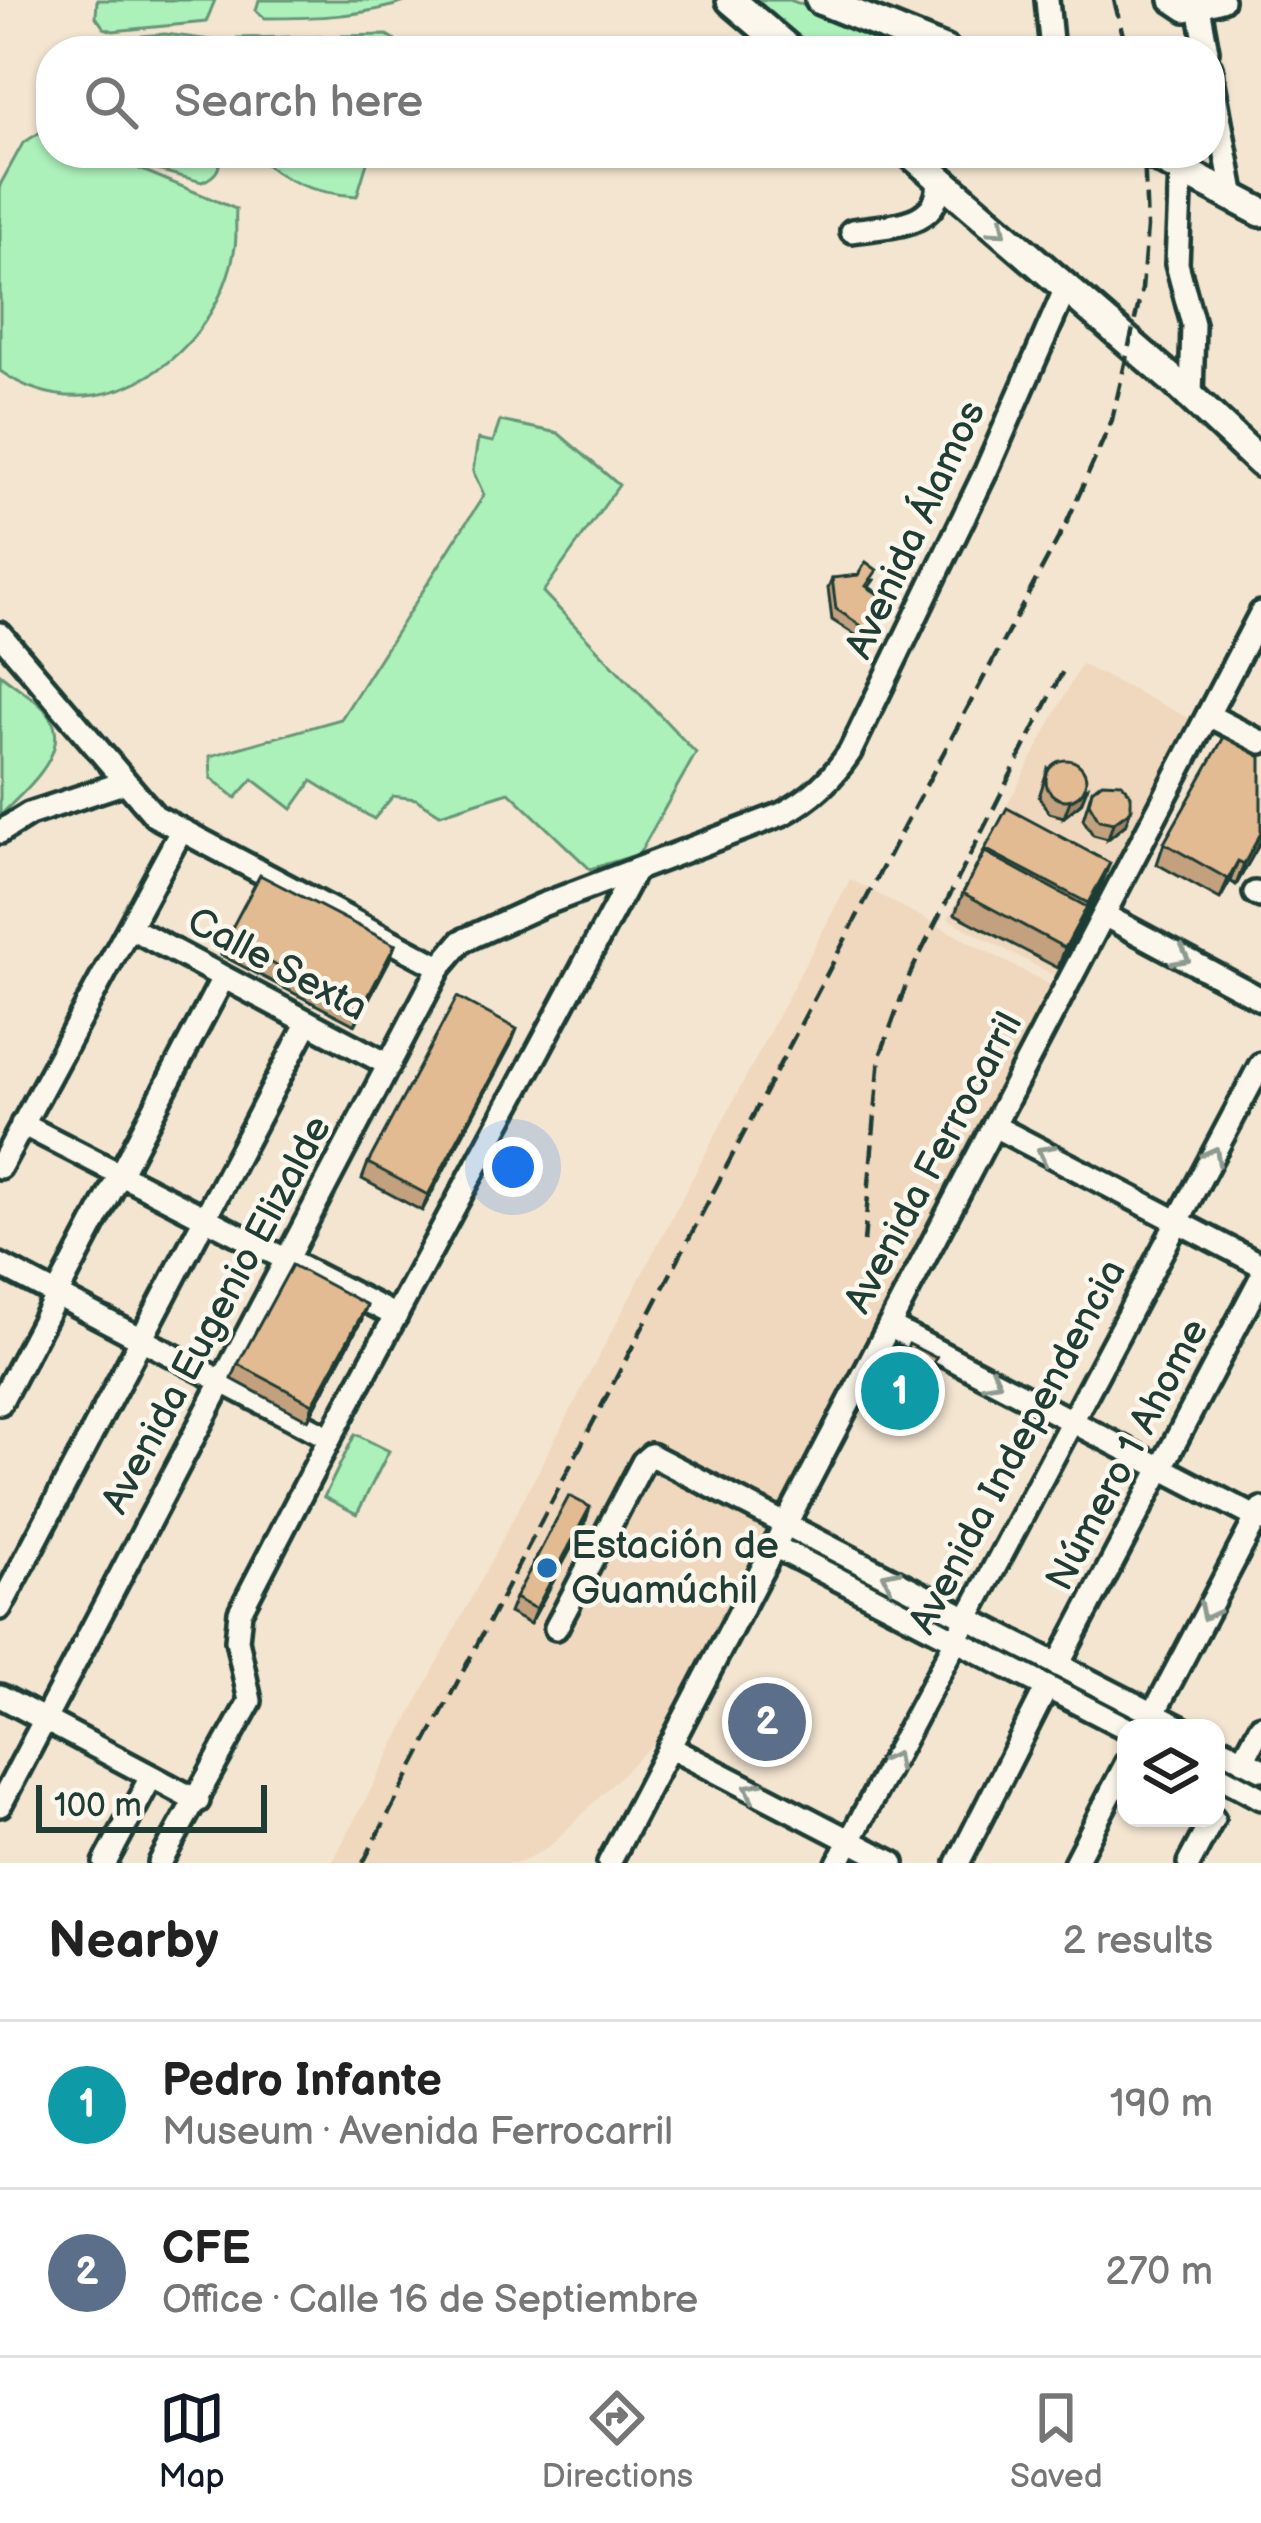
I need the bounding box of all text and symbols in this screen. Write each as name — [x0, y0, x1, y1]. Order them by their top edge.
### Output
search box — [36, 36, 1225, 168]
icon: search — [78, 69, 144, 135]
text: Search here — [174, 75, 423, 130]
one-way arrow — [985, 215, 1007, 237]
street label: Avenida Álamos — [834, 393, 996, 666]
street label: Calle Sexta — [179, 898, 375, 1032]
one-way arrow — [1170, 943, 1191, 966]
street label: Avenida Ferrocarril — [835, 1005, 1033, 1321]
street label: Avenida Eugenio Elizalde — [92, 1108, 342, 1522]
your location — [483, 1137, 543, 1197]
one-way arrow — [1036, 1144, 1058, 1167]
one-way arrow — [1199, 1147, 1222, 1168]
street label: Avenida Independencia — [899, 1252, 1137, 1642]
street label: Número 1 Ahome — [1037, 1311, 1219, 1599]
pin: 1 — [861, 1346, 939, 1436]
one-way arrow — [980, 1366, 1002, 1389]
place label: Estación de Guamúchil — [571, 1523, 779, 1615]
marker: Estación de Guamúchil — [534, 1555, 560, 1581]
one-way arrow — [882, 1569, 903, 1592]
one-way arrow — [1198, 1599, 1221, 1620]
pin: 2 — [728, 1677, 806, 1767]
map controls — [1117, 1719, 1225, 1827]
button: layers — [1117, 1719, 1225, 1827]
one-way arrow — [879, 1751, 902, 1772]
scale bar — [36, 1779, 267, 1832]
one-way arrow — [743, 1781, 765, 1804]
text: 100 m — [54, 1786, 142, 1826]
text: Nearby — [48, 1911, 219, 1972]
text: 2 results — [1062, 1918, 1213, 1965]
text: Pedro Infante — [162, 2054, 442, 2109]
text: 1 — [79, 2081, 95, 2128]
text: 190 m — [1110, 2081, 1213, 2128]
text: Museum · Avenida Ferrocarril — [162, 2109, 673, 2156]
text: CFE — [162, 2222, 250, 2277]
text: 2 — [75, 2249, 99, 2296]
text: 270 m — [1105, 2249, 1213, 2296]
text: Office · Calle 16 de Septiembre — [162, 2277, 698, 2324]
tab: Map — [158, 2385, 225, 2497]
tab: Directions — [541, 2385, 693, 2497]
tab: Saved — [1010, 2385, 1103, 2497]

